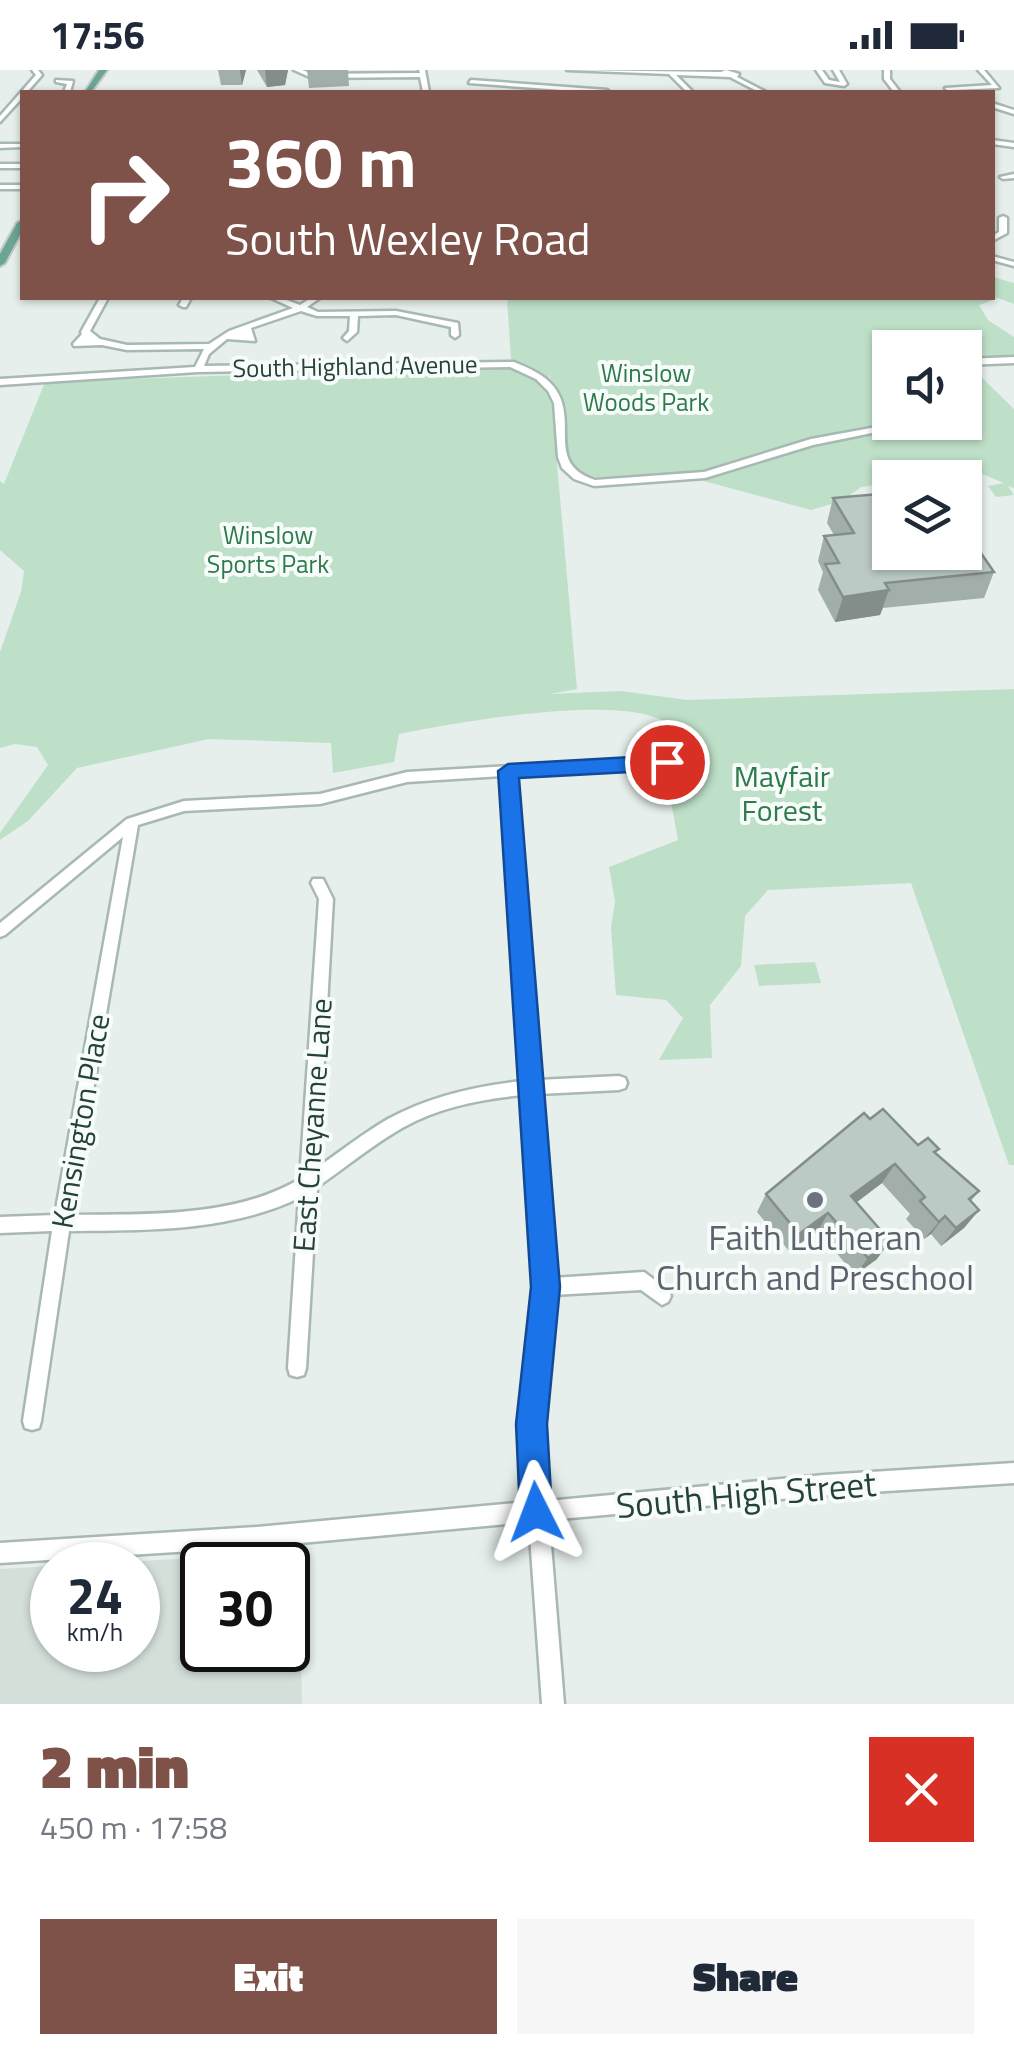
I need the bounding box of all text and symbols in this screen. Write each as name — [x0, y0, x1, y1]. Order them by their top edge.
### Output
text: 17:56 — [50, 6, 145, 64]
text: 360 m — [225, 108, 417, 214]
icon: right — [60, 130, 190, 260]
text: South Wexley Road — [225, 204, 591, 272]
map controls — [872, 330, 982, 570]
button: sound — [872, 330, 982, 440]
street label: South Highland Avenue — [232, 345, 478, 387]
park label: Winslow Woods Park — [583, 354, 709, 421]
button: layers — [872, 460, 982, 570]
park label: Winslow Sports Park — [207, 516, 329, 583]
pin — [625, 720, 710, 805]
icon: arrive — [640, 735, 695, 790]
park label: Mayfair Forest — [734, 753, 830, 833]
street label: East Cheyanne Lane — [280, 997, 344, 1253]
street label: Kensington Place — [39, 1010, 121, 1232]
marker: Faith Lutheran Church and Preschool — [804, 1189, 826, 1211]
place label: Faith Lutheran Church and Preschool — [656, 1210, 974, 1304]
street label: South High Street — [614, 1456, 878, 1532]
position arrow — [484, 1460, 588, 1564]
speed limit sign: 30 — [180, 1542, 310, 1672]
text: 24 — [67, 1557, 123, 1633]
text: km/h — [67, 1613, 123, 1651]
text: 2 min — [40, 1720, 189, 1811]
button: close — [869, 1737, 974, 1842]
text: 450 m · 17:58 — [40, 1803, 227, 1851]
button: Exit — [40, 1919, 497, 2034]
button: Share — [517, 1919, 974, 2034]

